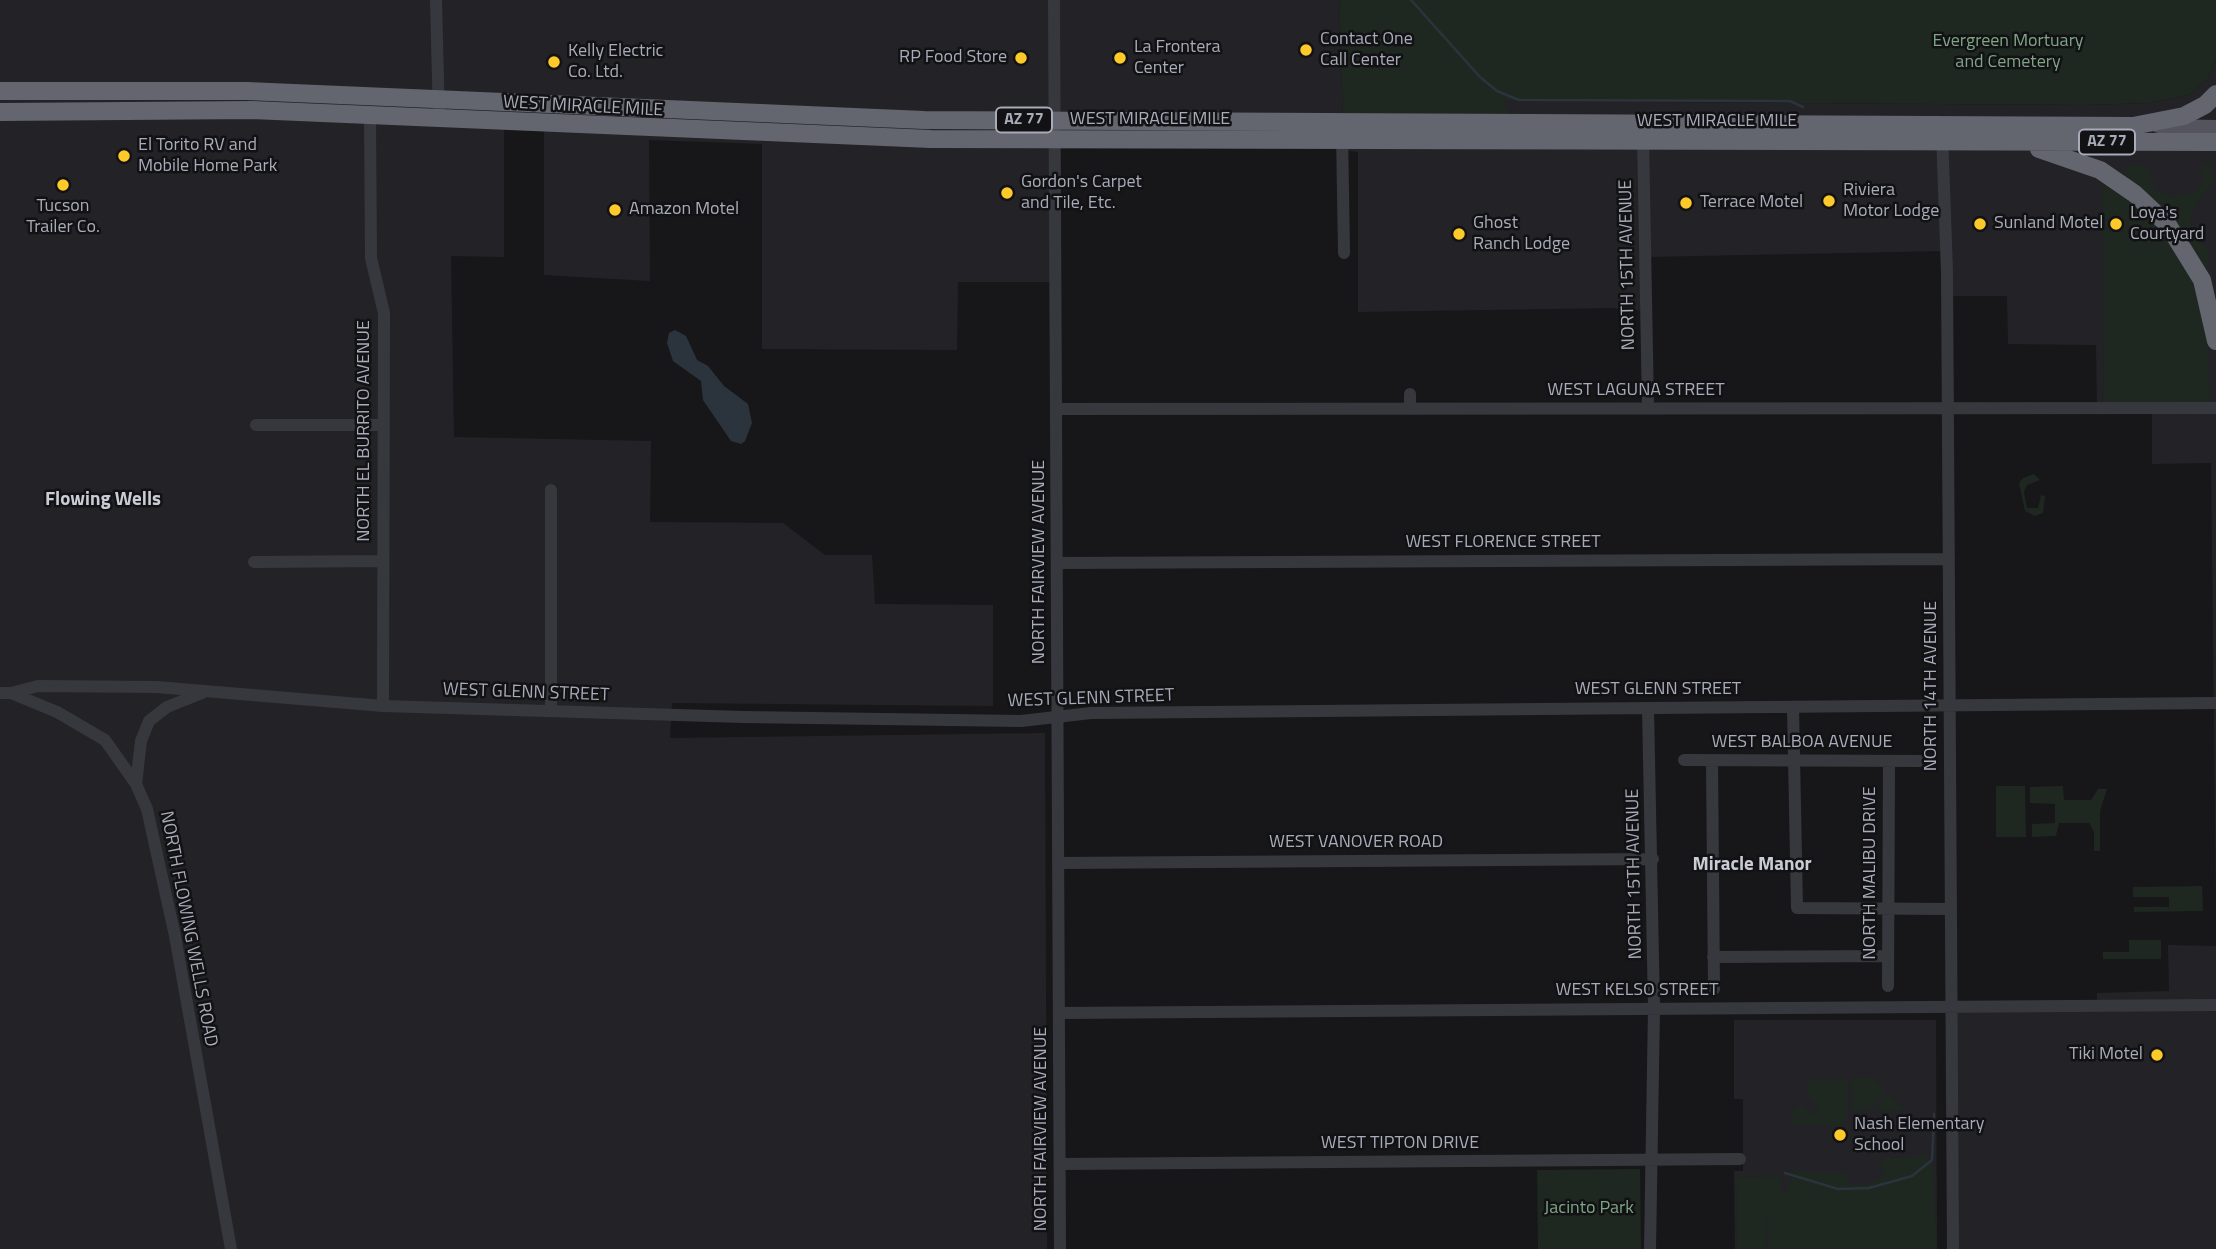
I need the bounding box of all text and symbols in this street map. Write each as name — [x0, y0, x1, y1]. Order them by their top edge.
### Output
place label: Contact One Call Center — [1320, 29, 1413, 72]
park label: Evergreen Mortuary and Cemetery — [1932, 31, 2084, 74]
place label: La Frontera Center — [1134, 37, 1221, 80]
place label: Kelly Electric Co. Ltd. — [568, 41, 663, 84]
marker: Contact One Call Center — [1298, 42, 1314, 58]
place label: RP Food Store — [899, 47, 1007, 69]
marker: RP Food Store — [1013, 50, 1029, 66]
marker: La Frontera Center — [1112, 50, 1128, 66]
marker: Kelly Electric Co. Ltd. — [546, 54, 562, 70]
street label: WEST MIRACLE MILE — [502, 92, 664, 122]
road number: AZ 77 — [996, 108, 1052, 132]
street label: WEST MIRACLE MILE — [1070, 109, 1230, 131]
street label: WEST MIRACLE MILE — [1637, 111, 1797, 133]
road number: AZ 77 — [2079, 130, 2135, 154]
place label: El Torito RV and Mobile Home Park — [138, 135, 277, 178]
marker: El Torito RV and Mobile Home Park — [116, 148, 132, 164]
place label: Gordon's Carpet and Tile, Etc. — [1021, 172, 1142, 214]
marker: Tucson Trailer Co. — [55, 177, 71, 193]
street label: NORTH 15TH AVENUE — [1616, 180, 1640, 350]
place label: Riviera Motor Lodge — [1843, 180, 1939, 222]
marker: Gordon's Carpet and Tile, Etc. — [999, 185, 1015, 201]
place label: Terrace Motel — [1700, 192, 1803, 214]
marker: Riviera Motor Lodge — [1821, 193, 1837, 209]
marker: Terrace Motel — [1678, 195, 1694, 211]
place label: Tucson Trailer Co. — [26, 196, 100, 238]
place label: Amazon Motel — [629, 199, 739, 221]
marker: Amazon Motel — [607, 202, 623, 218]
place label: Loya's Courtyard — [2130, 203, 2204, 246]
place label: Ghost Ranch Lodge — [1473, 213, 1570, 256]
place label: Sunland Motel — [1994, 213, 2103, 235]
marker: Sunland Motel — [1972, 216, 1988, 232]
marker: Loya's Courtyard — [2108, 216, 2124, 232]
marker: Ghost Ranch Lodge — [1451, 226, 1467, 242]
street label: NORTH EL BURRITO AVENUE — [354, 320, 376, 542]
street label: WEST LAGUNA STREET — [1547, 380, 1725, 402]
street label: NORTH FAIRVIEW AVENUE — [1029, 460, 1051, 664]
district label: Flowing Wells — [45, 489, 161, 511]
street label: WEST FLORENCE STREET — [1405, 532, 1601, 554]
street label: NORTH 14TH AVENUE — [1921, 601, 1943, 771]
street label: WEST GLENN STREET — [442, 679, 610, 707]
street label: WEST GLENN STREET — [1575, 679, 1741, 701]
street label: WEST GLENN STREET — [1007, 685, 1175, 713]
street label: WEST BALBOA AVENUE — [1711, 732, 1893, 754]
street label: NORTH MALIBU DRIVE — [1860, 786, 1882, 960]
street label: NORTH 15TH AVENUE — [1623, 789, 1647, 959]
street label: NORTH FLOWING WELLS ROAD — [155, 809, 221, 1049]
street label: WEST VANOVER ROAD — [1269, 832, 1443, 854]
district label: Miracle Manor — [1692, 854, 1812, 876]
street label: WEST KELSO STREET — [1555, 980, 1719, 1002]
street label: NORTH FAIRVIEW AVENUE — [1031, 1027, 1053, 1231]
place label: Tiki Motel — [2069, 1044, 2143, 1066]
marker: Tiki Motel — [2149, 1047, 2165, 1063]
place label: Nash Elementary School — [1854, 1114, 1984, 1156]
marker: Nash Elementary School — [1832, 1127, 1848, 1143]
street label: WEST TIPTON DRIVE — [1321, 1133, 1479, 1155]
park label: Jacinto Park — [1544, 1198, 1634, 1220]

